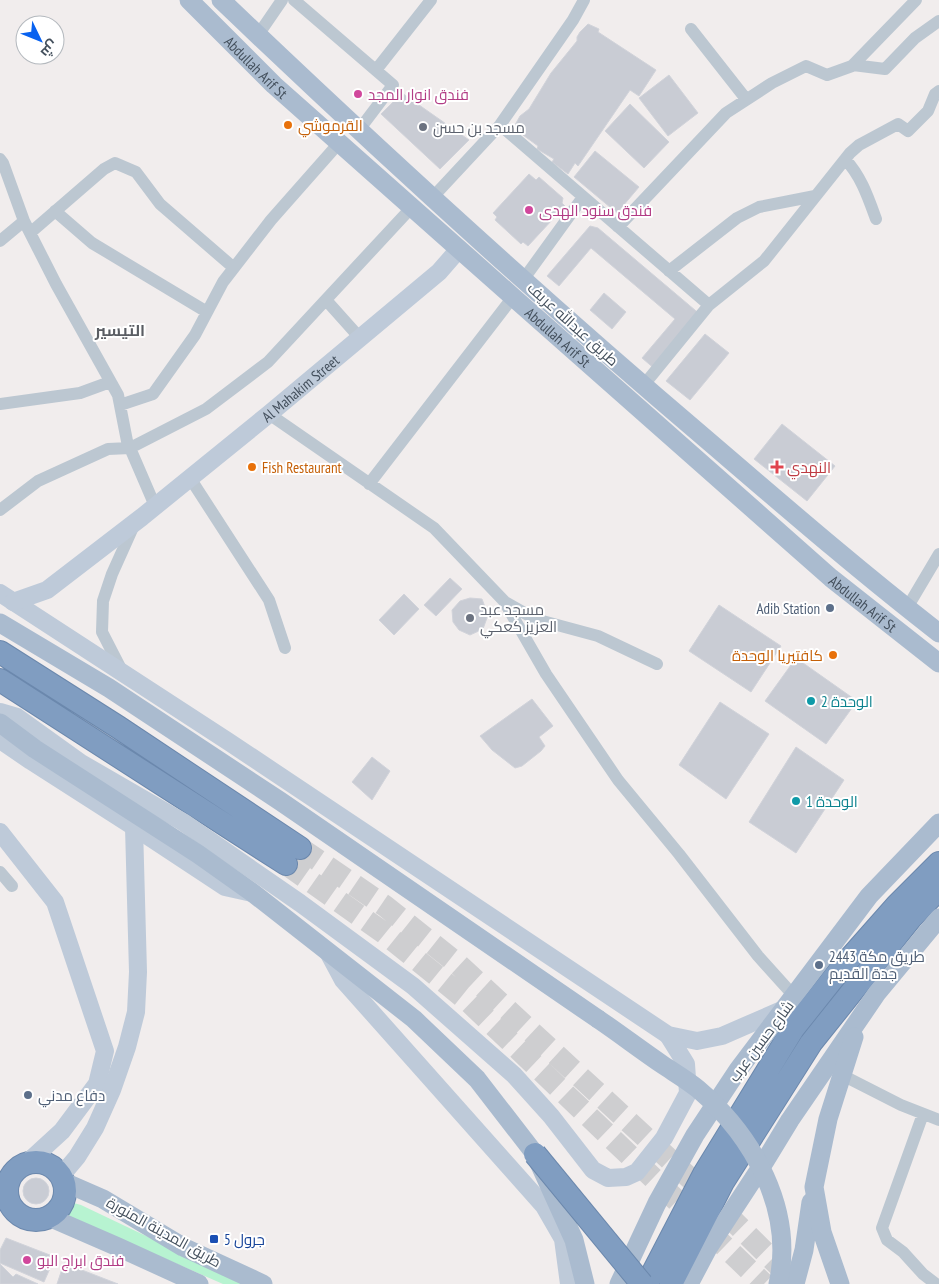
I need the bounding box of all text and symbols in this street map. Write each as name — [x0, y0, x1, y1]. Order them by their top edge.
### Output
north arrow — [15, 15, 65, 65]
street label: Abdullah Arif St — [221, 32, 292, 102]
text: ش — [37, 36, 62, 62]
place label: فندق انوار المجد — [368, 85, 469, 105]
marker: فندق انوار المجد — [352, 88, 364, 100]
place label: القرموشي — [298, 116, 363, 138]
place label: مسجد بن حسن — [433, 118, 525, 138]
marker: القرموشي — [282, 119, 294, 131]
marker: مسجد بن حسن — [417, 121, 429, 133]
place label: فندق سنود الهدى — [539, 201, 652, 221]
marker: فندق سنود الهدى — [523, 204, 535, 216]
street label: طريق عبدالله عريف — [523, 278, 623, 371]
street label: Abdullah Arif St — [521, 303, 595, 371]
district label: التيسير — [94, 320, 145, 340]
street label: Al Mahakim Street — [258, 350, 343, 426]
place label: Fish Restaurant — [262, 458, 342, 477]
place label: النهدي — [787, 458, 831, 480]
marker: Fish Restaurant — [246, 461, 258, 473]
marker: النهدي — [771, 461, 783, 473]
street label: Abdullah Arif St — [825, 571, 901, 636]
place label: Adib Station — [756, 599, 820, 618]
place label: مسجد عبد العزيز كعكي — [480, 600, 557, 639]
marker: Adib Station — [824, 602, 836, 614]
marker: مسجد عبد العزيز كعكي — [464, 612, 476, 624]
place label: كافتيريا الوحدة — [732, 646, 823, 665]
marker: كافتيريا الوحدة — [827, 649, 839, 661]
place label: الوحدة 2 — [821, 692, 873, 711]
marker: الوحدة 2 — [805, 695, 817, 707]
place label: الوحدة 1 — [806, 792, 858, 811]
marker: الوحدة 1 — [790, 795, 802, 807]
place label: 2443 طريق مكة جدة القديم — [829, 947, 925, 984]
marker: 2443 طريق مكة جدة القديم — [813, 959, 825, 971]
street label: شارع حسين عرب — [724, 997, 799, 1087]
place label: دفاع مدني — [38, 1086, 105, 1108]
marker: دفاع مدني — [22, 1089, 34, 1101]
street label: طريق المدينة المنورة — [103, 1193, 225, 1272]
place label: جرول 5 — [224, 1230, 265, 1249]
marker: جرول 5 — [208, 1233, 220, 1245]
place label: فندق ابراج البو — [37, 1251, 124, 1272]
marker: فندق ابراج البو — [21, 1254, 33, 1266]

